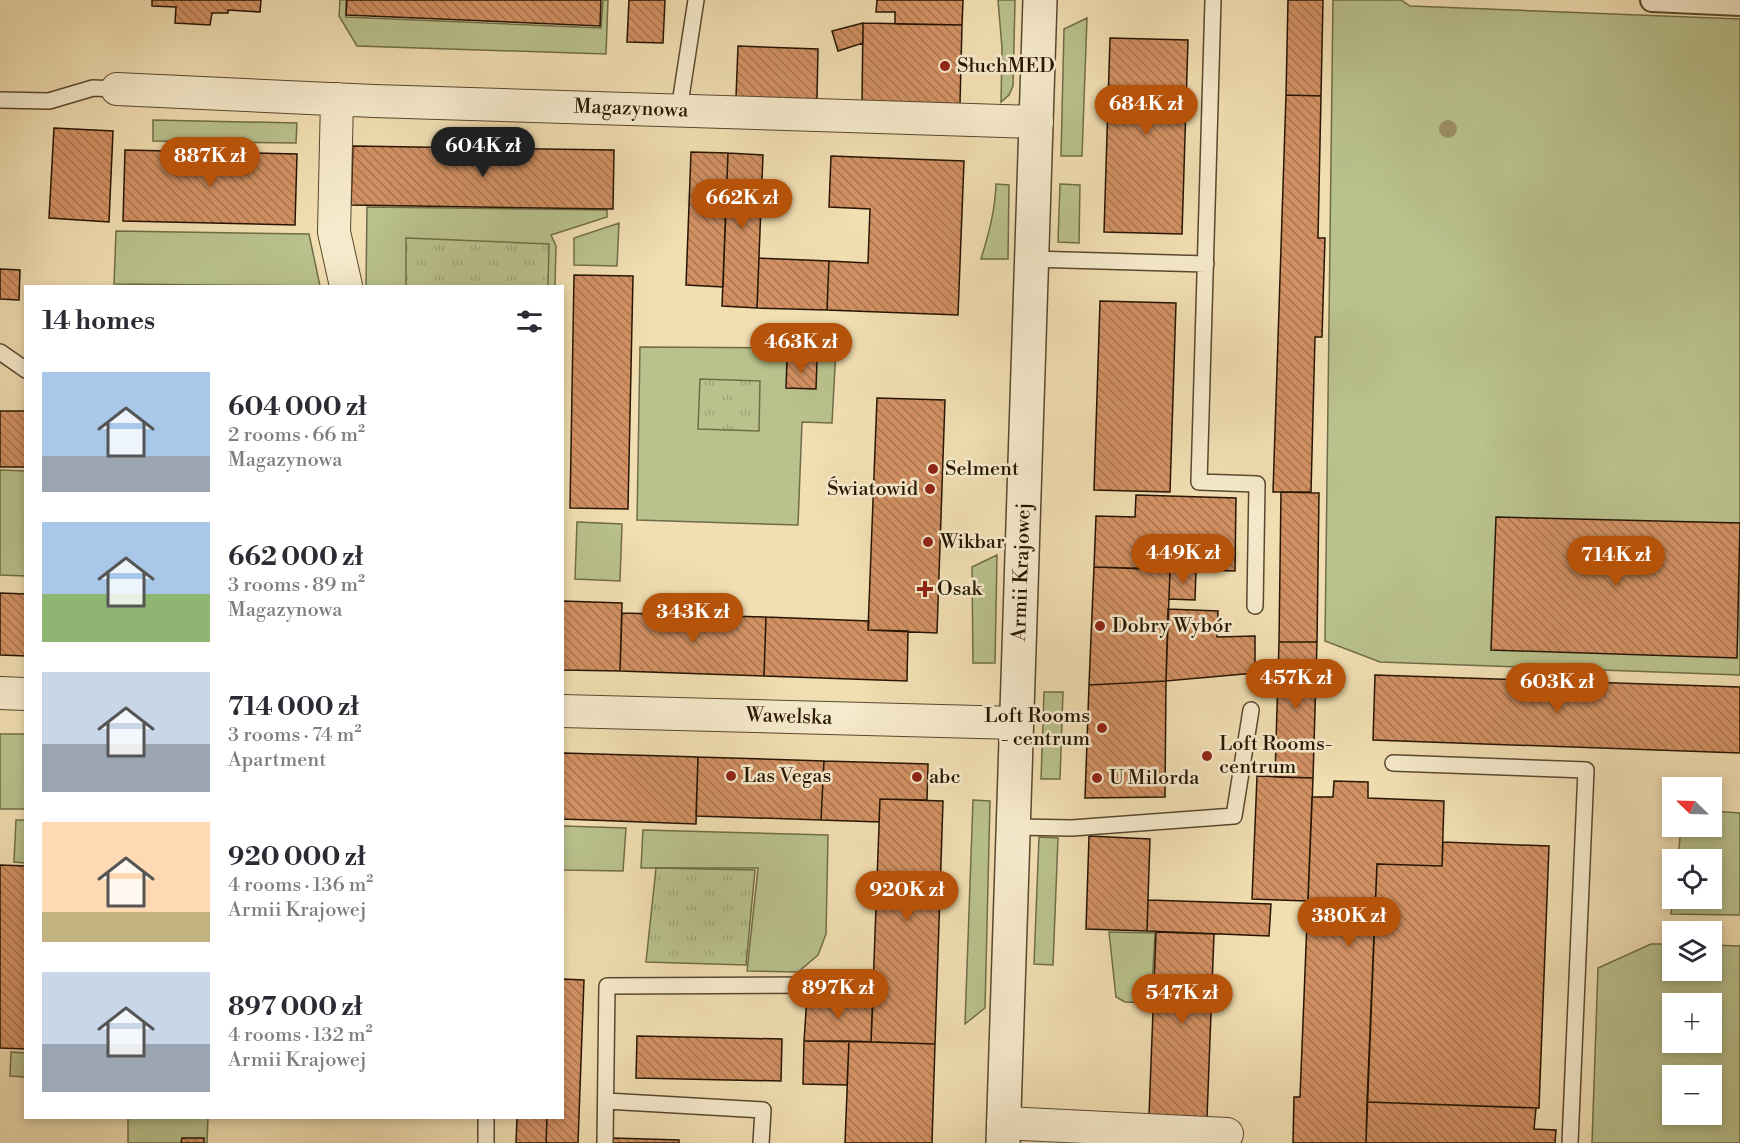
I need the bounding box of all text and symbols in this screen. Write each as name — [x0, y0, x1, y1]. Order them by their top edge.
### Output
place label: SłuchMED — [957, 54, 1055, 79]
marker: SłuchMED — [938, 59, 952, 73]
pin: 684K zł — [1091, 85, 1201, 136]
text: 684K zł — [1109, 92, 1183, 117]
street label: Magazynowa — [573, 95, 689, 124]
pin: 604K zł — [428, 127, 538, 178]
text: 604K zł — [445, 134, 521, 159]
pin: 887K zł — [155, 137, 265, 188]
text: 887K zł — [174, 144, 246, 169]
pin: 662K zł — [687, 179, 797, 230]
text: 662K zł — [705, 186, 779, 211]
text: 14 homes — [42, 305, 155, 337]
icon: filters — [513, 305, 546, 338]
pin: 463K zł — [746, 323, 856, 374]
text: 463K zł — [764, 330, 838, 355]
text: 604 000 zł — [228, 391, 367, 423]
icon: home — [90, 396, 162, 468]
text: 2 rooms · 66 m² — [228, 423, 365, 448]
text: Magazynowa — [228, 448, 342, 473]
place label: Selment — [945, 457, 1019, 482]
marker: Selment — [926, 462, 940, 476]
place label: Światowid — [827, 476, 919, 502]
marker: Światowid — [923, 482, 937, 496]
street label: Armii Krajowej — [1007, 502, 1037, 643]
place label: Wikbar — [939, 530, 1005, 555]
pin: 449K zł — [1128, 534, 1238, 585]
marker: Wikbar — [921, 535, 935, 549]
pin: 714K zł — [1561, 536, 1671, 587]
text: 662 000 zł — [228, 541, 363, 573]
text: 449K zł — [1145, 541, 1221, 566]
text: 714K zł — [1581, 543, 1651, 568]
icon: home — [90, 546, 162, 618]
text: 3 rooms · 89 m² — [228, 573, 365, 598]
place label: Osak — [937, 577, 984, 602]
marker: Osak — [918, 582, 932, 596]
pin: 343K zł — [638, 593, 748, 644]
text: Magazynowa — [228, 598, 342, 623]
text: 343K zł — [656, 600, 730, 625]
place label: Dobry Wybór — [1112, 614, 1232, 639]
marker: Dobry Wybór — [1093, 619, 1107, 633]
pin: 457K zł — [1241, 659, 1351, 710]
pin: 603K zł — [1502, 663, 1612, 714]
text: 457K zł — [1260, 666, 1332, 691]
text: 603K zł — [1520, 670, 1594, 695]
text: 714 000 zł — [228, 691, 359, 723]
icon: home — [90, 696, 162, 768]
street label: Wawelska — [744, 703, 834, 731]
place label: Loft Rooms - centrum — [984, 704, 1090, 752]
marker: Loft Rooms - centrum — [1095, 721, 1109, 735]
text: 3 rooms · 74 m² — [228, 723, 361, 748]
place label: Loft Rooms- centrum — [1219, 732, 1333, 780]
text: Apartment — [228, 748, 326, 773]
marker: Loft Rooms- centrum — [1200, 749, 1214, 763]
place label: Las Vegas — [743, 764, 831, 789]
place label: abc — [929, 765, 961, 790]
place label: U Milorda — [1109, 766, 1200, 791]
marker: Las Vegas — [724, 769, 738, 783]
marker: abc — [910, 770, 924, 784]
marker: U Milorda — [1090, 771, 1104, 785]
north arrow — [1662, 777, 1722, 837]
map controls — [1662, 777, 1722, 1125]
text: 920 000 zł — [228, 841, 366, 873]
icon: home — [90, 846, 162, 918]
button: locate — [1662, 849, 1722, 909]
pin: 920K zł — [852, 871, 962, 922]
text: 4 rooms · 136 m² — [228, 873, 373, 898]
text: 920K zł — [869, 878, 945, 903]
pin: 380K zł — [1294, 897, 1404, 948]
text: Armii Krajowej — [228, 898, 367, 923]
text: 380K zł — [1312, 904, 1386, 929]
button: layers — [1662, 921, 1722, 981]
pin: 897K zł — [783, 969, 893, 1020]
pin: 547K zł — [1127, 974, 1237, 1025]
text: 897K zł — [802, 976, 874, 1001]
text: 547K zł — [1146, 981, 1218, 1006]
text: 897 000 zł — [228, 991, 362, 1023]
button: + — [1662, 993, 1722, 1053]
icon: home — [90, 996, 162, 1068]
text: 4 rooms · 132 m² — [228, 1023, 372, 1048]
text: Armii Krajowej — [228, 1048, 367, 1073]
button: − — [1662, 1065, 1722, 1125]

